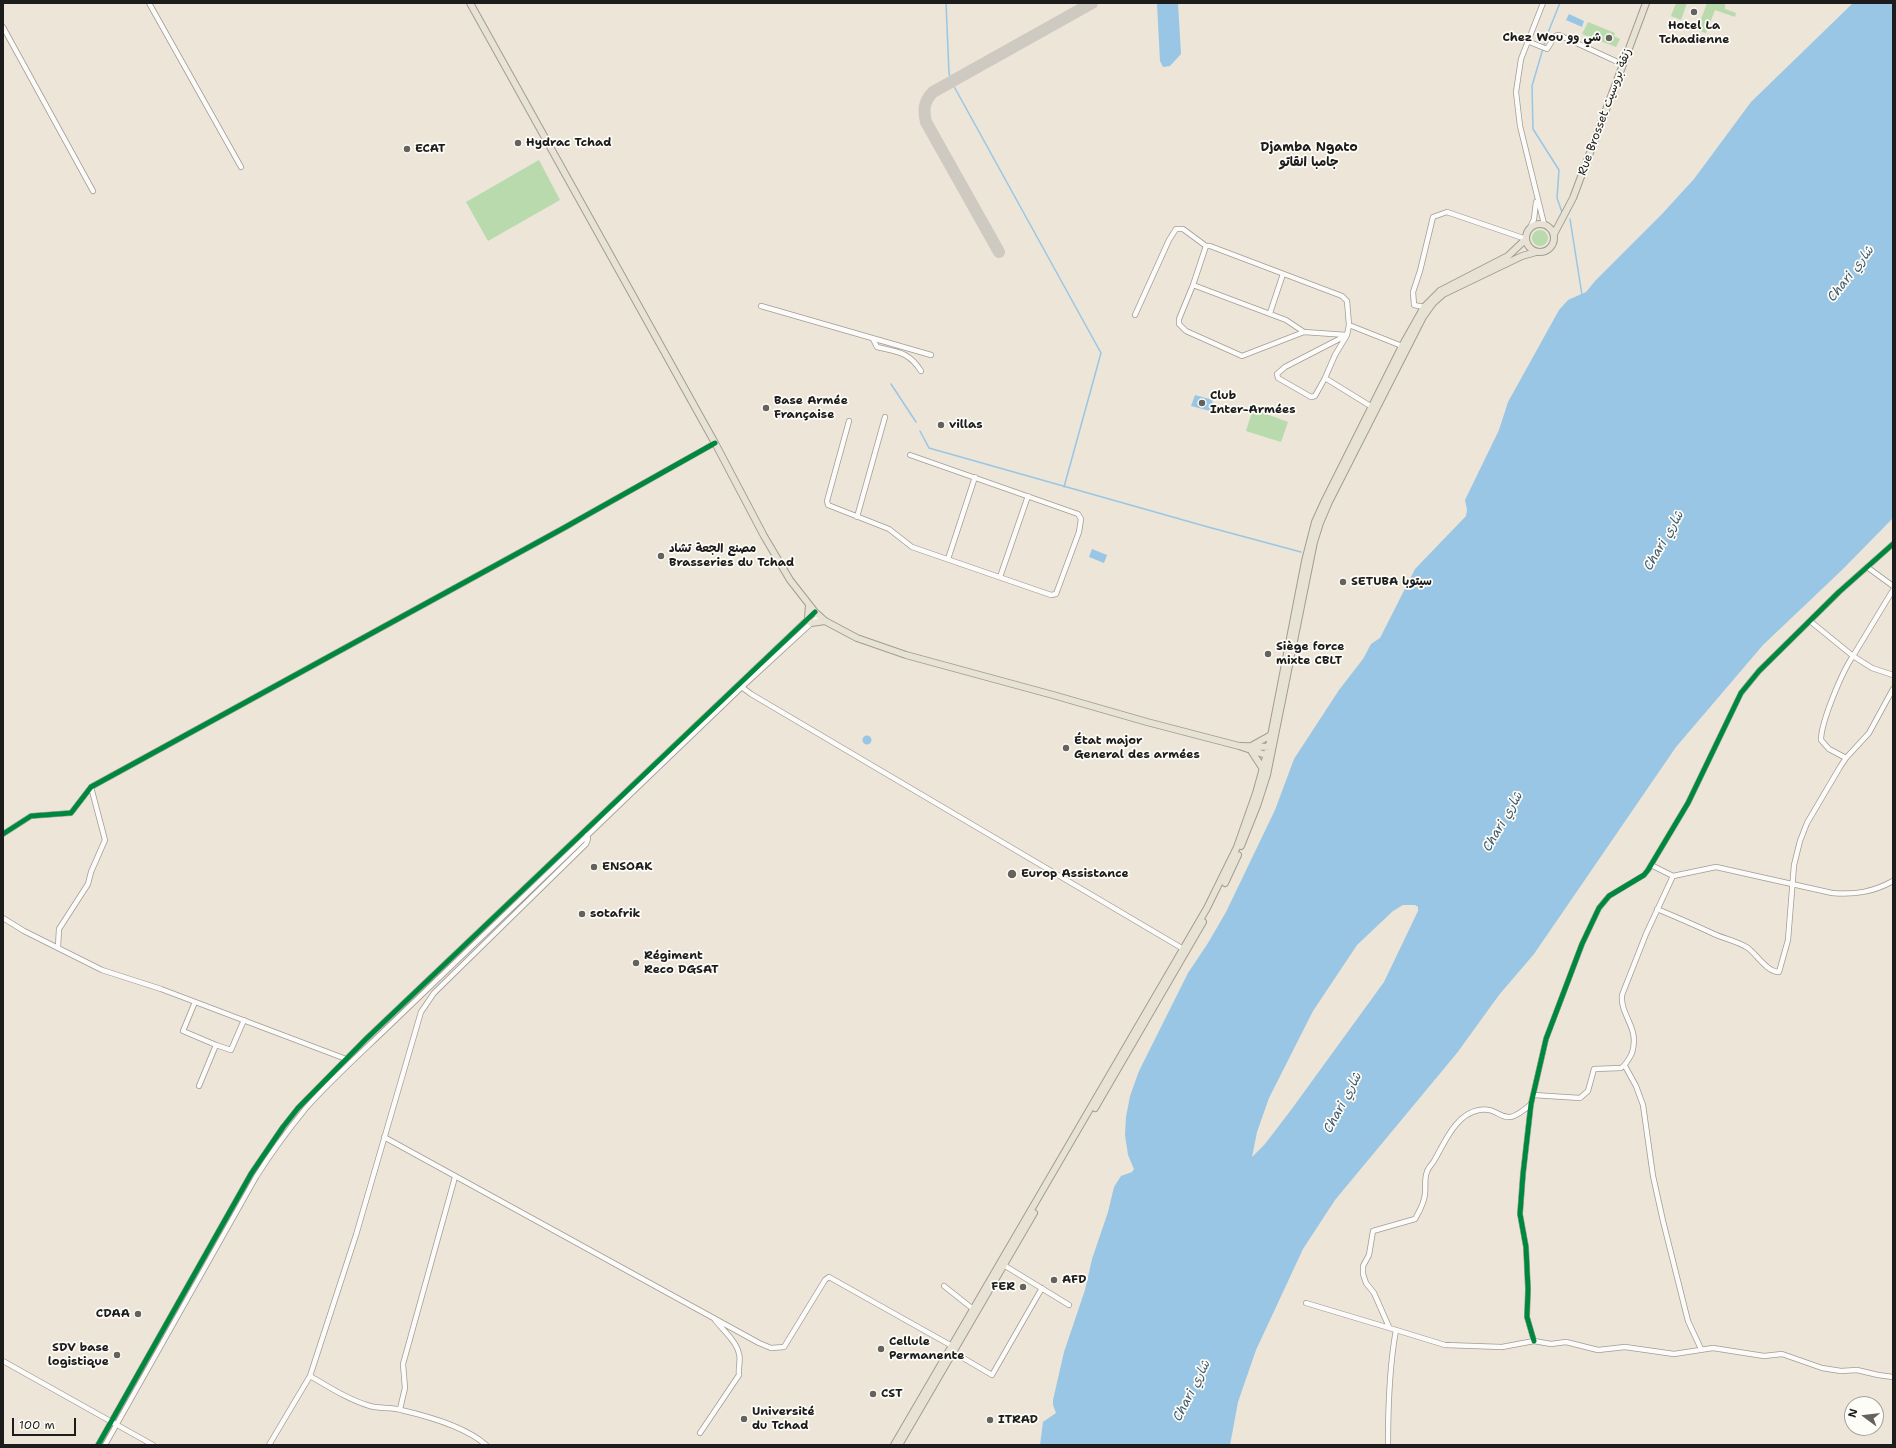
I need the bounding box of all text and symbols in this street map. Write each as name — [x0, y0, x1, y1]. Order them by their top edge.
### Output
marker: Hotel La Tchadienne — [1689, 7, 1699, 17]
place label: Hotel La Tchadienne — [1659, 19, 1729, 47]
place label: Chez Wou شي وو — [1502, 31, 1601, 45]
marker: Chez Wou شي وو — [1604, 33, 1614, 43]
street label: Rue Brosset زنقة بروسيت — [1575, 46, 1635, 178]
place label: Hydrac Tchad — [526, 136, 611, 150]
marker: Hydrac Tchad — [513, 138, 523, 148]
district label: Djamba Ngato جامبا انقاتو — [1260, 140, 1358, 171]
place label: ECAT — [415, 142, 446, 156]
marker: ECAT — [402, 144, 412, 154]
water label: Chari شاري — [1824, 243, 1878, 305]
place label: Club Inter-Armées — [1210, 389, 1296, 417]
place label: Base Armée Française — [774, 394, 848, 422]
marker: Club Inter-Armées — [1197, 398, 1207, 408]
marker: Base Armée Française — [761, 403, 771, 413]
place label: villas — [949, 418, 983, 432]
marker: villas — [936, 420, 946, 430]
water label: Chari شاري — [1641, 508, 1687, 574]
place label: مصنع الجعة تشاد Brasseries du Tchad — [669, 542, 794, 570]
marker: مصنع الجعة تشاد Brasseries du Tchad — [656, 551, 666, 561]
place label: SETUBA سيتوبا — [1351, 575, 1432, 589]
marker: SETUBA سيتوبا — [1338, 577, 1348, 587]
place label: Siège force mixte CBLT — [1276, 640, 1344, 668]
marker: Siège force mixte CBLT — [1263, 649, 1273, 659]
place label: État major General des armées — [1074, 734, 1200, 762]
marker: État major General des armées — [1061, 743, 1071, 753]
water label: Chari شاري — [1480, 789, 1526, 855]
place label: ENSOAK — [602, 860, 652, 874]
marker: ENSOAK — [589, 862, 599, 872]
place label: Europ Assistance — [1021, 867, 1129, 881]
marker: Europ Assistance — [1006, 868, 1018, 880]
place label: sotafrik — [590, 907, 640, 921]
marker: sotafrik — [577, 909, 587, 919]
place label: Régiment Reco DGSAT — [644, 949, 719, 977]
marker: Régiment Reco DGSAT — [631, 958, 641, 968]
water label: Chari شاري — [1321, 1070, 1365, 1136]
place label: AFD — [1062, 1273, 1086, 1287]
marker: AFD — [1049, 1275, 1059, 1285]
place label: FER — [991, 1280, 1015, 1294]
marker: FER — [1018, 1282, 1028, 1292]
place label: CDAA — [96, 1307, 130, 1321]
marker: CDAA — [133, 1309, 143, 1319]
place label: Cellule Permanente — [889, 1335, 964, 1363]
place label: SDV base logistique — [48, 1341, 109, 1369]
marker: Cellule Permanente — [876, 1344, 886, 1354]
marker: SDV base logistique — [112, 1350, 122, 1360]
water label: Chari شاري — [1170, 1358, 1214, 1424]
place label: CST — [881, 1387, 903, 1401]
marker: CST — [868, 1389, 878, 1399]
north arrow — [1844, 1396, 1884, 1436]
place label: Université du Tchad — [752, 1405, 815, 1433]
text: N — [1845, 1407, 1861, 1419]
scale bar — [14, 1410, 78, 1436]
place label: ITRAD — [998, 1413, 1038, 1427]
marker: Université du Tchad — [739, 1414, 749, 1424]
marker: ITRAD — [985, 1415, 995, 1425]
text: 100 m — [19, 1417, 55, 1433]

